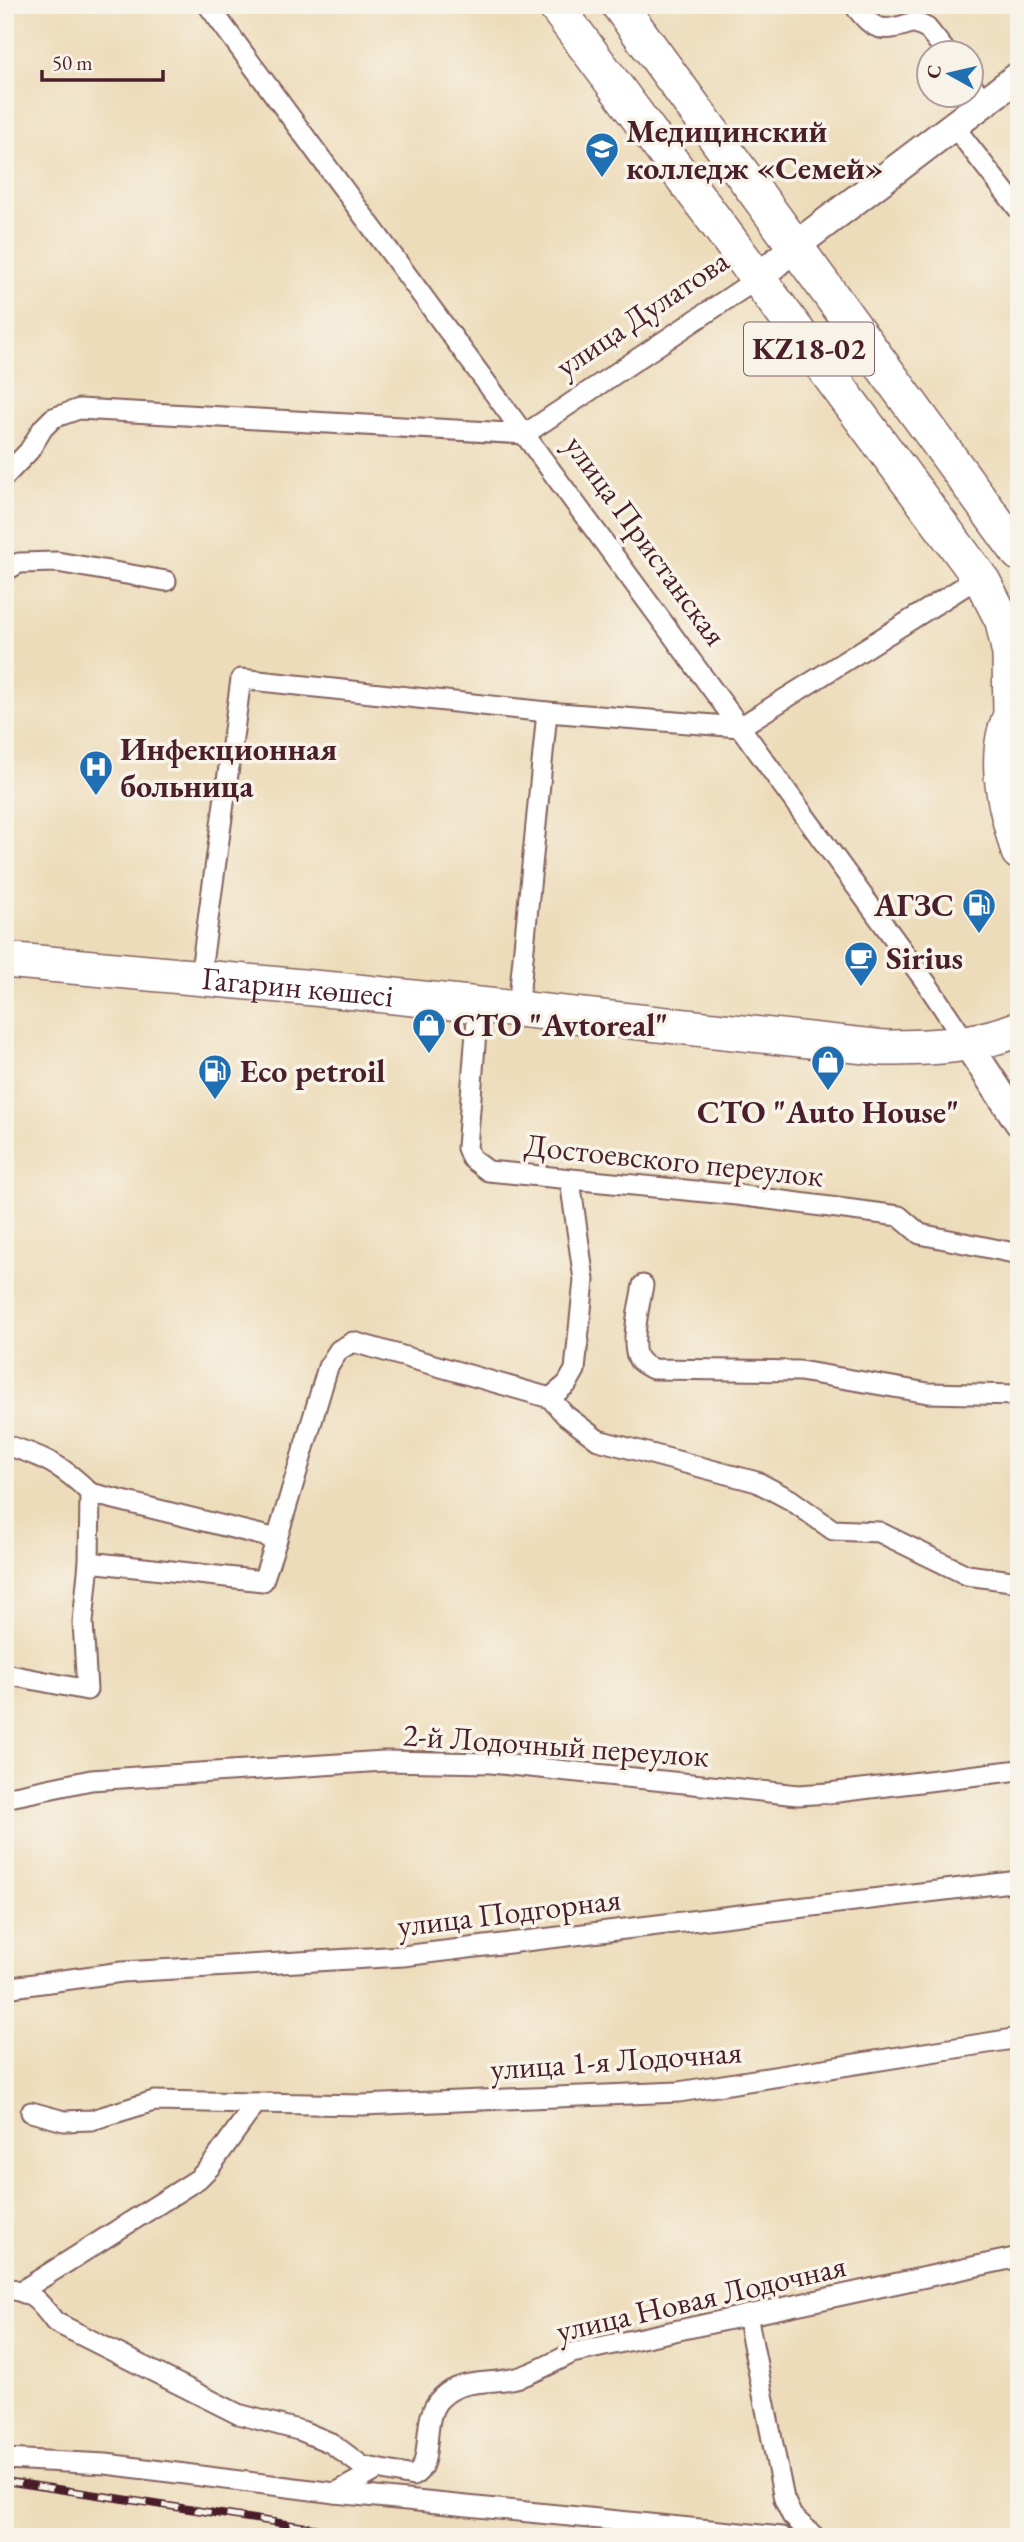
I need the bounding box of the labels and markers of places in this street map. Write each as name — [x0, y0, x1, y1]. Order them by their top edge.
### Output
place label: Медицинский колледж «Семей» — [626, 110, 884, 189]
school or university icon: Медицинский колледж «Семей» — [583, 130, 621, 179]
place label: Инфекционная больница — [120, 728, 337, 807]
hospital icon: Инфекционная больница — [77, 748, 115, 797]
place label: АГЗС — [873, 884, 954, 926]
fuel station icon: АГЗС — [960, 886, 998, 935]
place label: Sirius — [886, 937, 963, 979]
cafe icon: Sirius — [842, 939, 880, 988]
place label: СТО "Avtoreal" — [453, 1004, 668, 1046]
shop icon: СТО "Avtoreal" — [410, 1006, 448, 1055]
shop icon: СТО "Auto House" — [809, 1043, 847, 1092]
place label: Eco petroil — [240, 1050, 385, 1092]
fuel station icon: Eco petroil — [196, 1052, 234, 1101]
place label: СТО "Auto House" — [697, 1091, 959, 1133]

